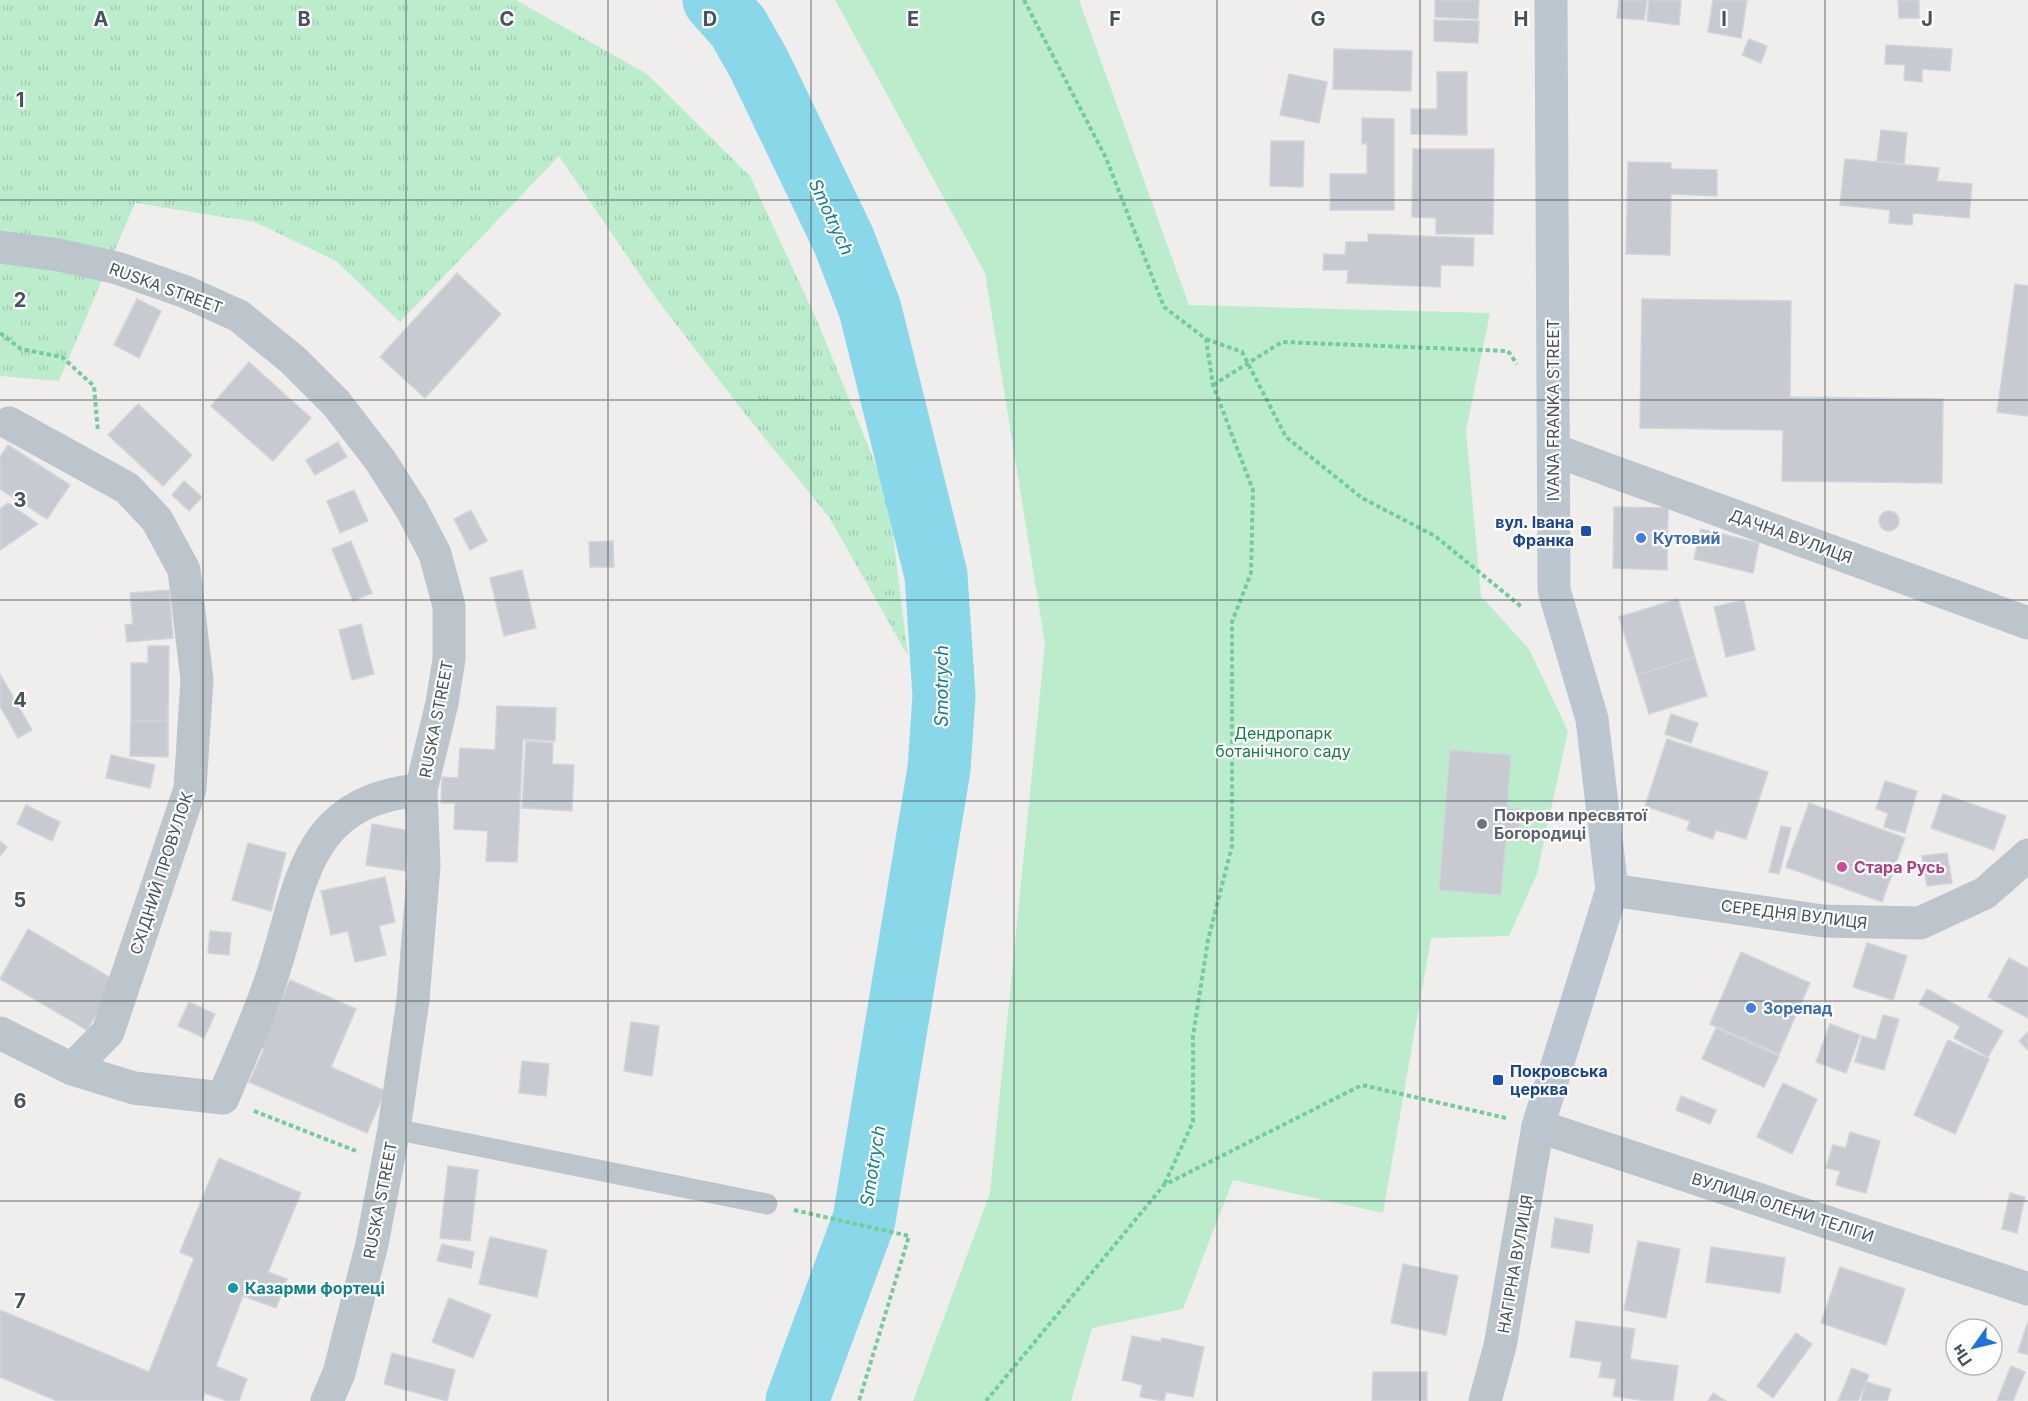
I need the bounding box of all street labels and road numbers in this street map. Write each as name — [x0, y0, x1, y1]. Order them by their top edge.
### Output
street label: RUSKA STREET — [107, 258, 225, 318]
street label: IVANA FRANKA STREET — [1543, 319, 1563, 501]
street label: ДАЧНА ВУЛИЦЯ — [1727, 505, 1855, 567]
street label: RUSKA STREET — [415, 659, 457, 779]
street label: СХІДНИЙ ПРОВУЛОК — [125, 789, 197, 957]
street label: СЕРЕДНЯ ВУЛИЦЯ — [1720, 895, 1868, 933]
street label: RUSKA STREET — [359, 1140, 401, 1260]
street label: ВУЛИЦЯ ОЛЕНИ ТЕЛІГИ — [1689, 1168, 1877, 1246]
street label: НАГІРНА ВУЛИЦЯ — [1493, 1193, 1537, 1335]

